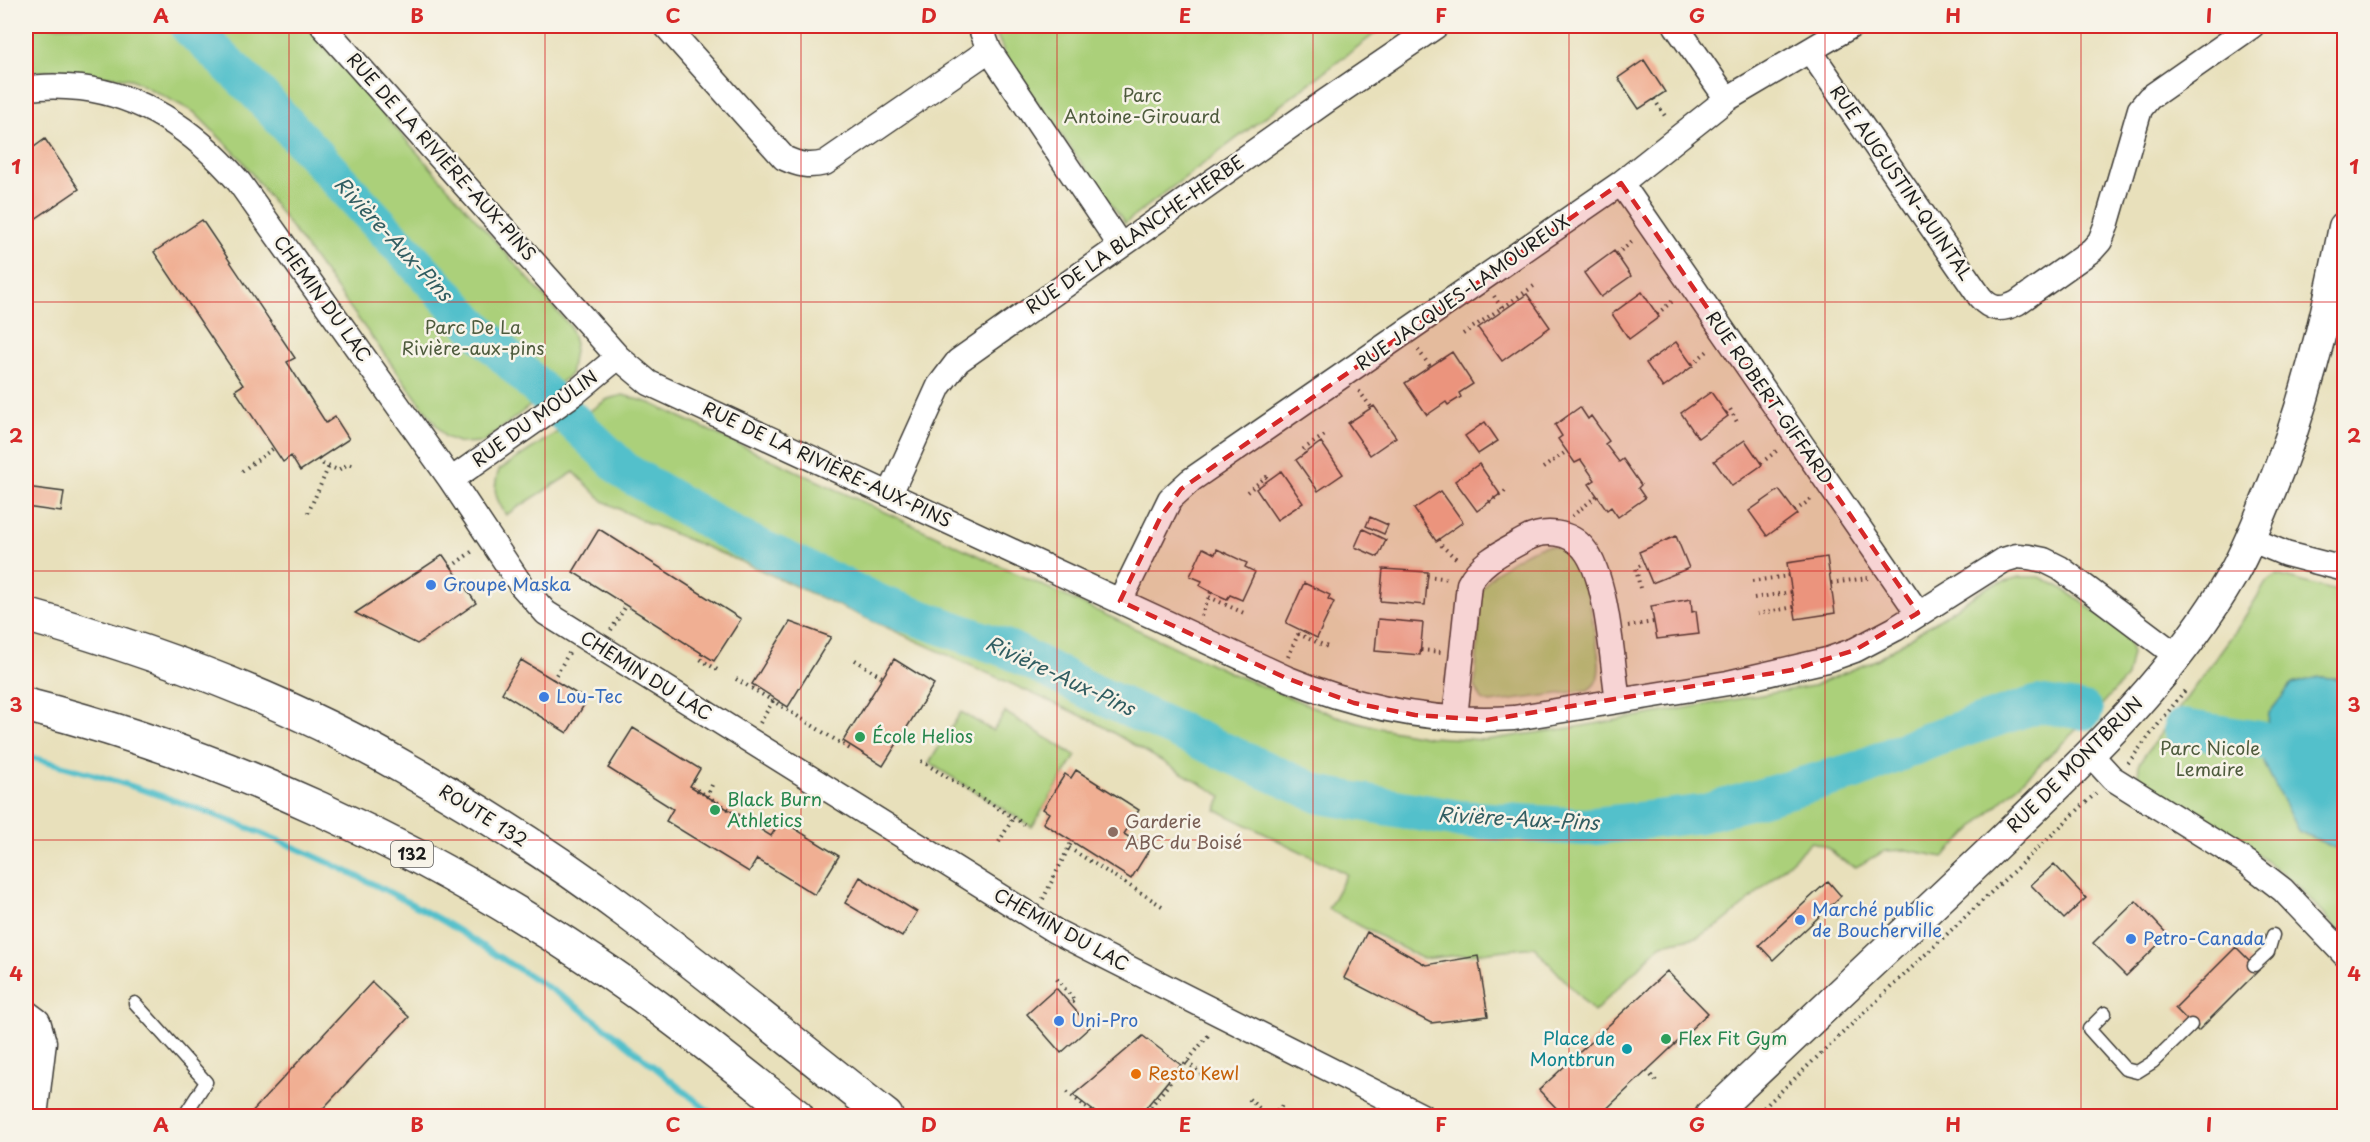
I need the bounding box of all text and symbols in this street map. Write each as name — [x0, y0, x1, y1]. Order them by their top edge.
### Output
text: A — [153, 0, 169, 30]
text: B — [410, 0, 424, 30]
text: C — [665, 0, 681, 30]
text: D — [921, 0, 937, 30]
text: E — [1179, 0, 1191, 30]
text: F — [1435, 0, 1447, 30]
text: G — [1689, 0, 1705, 30]
text: H — [1945, 0, 1961, 30]
text: I — [2206, 0, 2212, 30]
street label: RUE DE LA RIVIÈRE-AUX-PINS — [341, 46, 543, 266]
street label: RUE AUGUSTIN-QUINTAL — [1824, 79, 1980, 285]
park label: Parc Antoine-Girouard — [1064, 81, 1220, 129]
street label: RUE DE LA BLANCHE-HERBE — [1019, 148, 1249, 320]
text: 1 — [11, 151, 21, 181]
text: 1 — [2349, 151, 2359, 181]
water label: Rivière-Aux-Pins — [328, 169, 461, 309]
street label: RUE JACQUES-LAMOUREUX — [1350, 207, 1575, 376]
street label: CHEMIN DU LAC — [268, 229, 378, 367]
street label: RUE ROBERT-GIFFARD — [1700, 305, 1840, 489]
park label: Parc De La Rivière-aux-pins — [402, 313, 544, 361]
street label: RUE DU MOULIN — [466, 363, 603, 473]
street label: RUE DE LA RIVIÈRE-AUX-PINS — [699, 394, 956, 533]
text: 2 — [9, 420, 23, 450]
text: 2 — [2347, 420, 2361, 450]
place label: Groupe Maska — [443, 570, 572, 597]
marker: Groupe Maska — [424, 578, 438, 592]
street label: CHEMIN DU LAC — [576, 623, 718, 726]
water label: Rivière-Aux-Pins — [981, 627, 1142, 724]
place label: Lou-Tec — [556, 682, 622, 709]
text: 3 — [9, 689, 23, 719]
text: 3 — [2347, 689, 2361, 719]
marker: Lou-Tec — [537, 690, 551, 704]
street label: RUE DE MONTBRUN — [2000, 690, 2148, 838]
place label: École Helios — [872, 722, 973, 749]
marker: École Helios — [853, 730, 867, 744]
park label: Parc Nicole Lemaire — [2160, 734, 2260, 782]
street label: ROUTE 132 — [434, 777, 533, 853]
place label: Black Burn Athletics — [727, 785, 822, 833]
water label: Rivière-Aux-Pins — [1437, 799, 1601, 837]
marker: Black Burn Athletics — [708, 803, 722, 817]
place label: Garderie ABC du Boisé — [1125, 807, 1242, 855]
marker: Garderie ABC du Boisé — [1106, 825, 1120, 839]
road number: 132 — [391, 841, 433, 867]
street label: CHEMIN DU LAC — [989, 880, 1134, 977]
place label: Marché public de Boucherville — [1812, 895, 1942, 943]
marker: Marché public de Boucherville — [1793, 913, 1807, 927]
place label: Petro-Canada — [2143, 924, 2266, 951]
marker: Petro-Canada — [2124, 932, 2138, 946]
text: 4 — [9, 958, 23, 988]
text: 4 — [2347, 958, 2361, 988]
place label: Uni-Pro — [1071, 1006, 1138, 1033]
marker: Uni-Pro — [1052, 1014, 1066, 1028]
place label: Place de Montbrun — [1530, 1024, 1615, 1072]
place label: Flex Fit Gym — [1678, 1024, 1787, 1051]
marker: Flex Fit Gym — [1659, 1032, 1673, 1046]
marker: Place de Montbrun — [1620, 1042, 1634, 1056]
place label: Resto Kewl — [1148, 1059, 1239, 1086]
marker: Resto Kewl — [1129, 1067, 1143, 1081]
text: A — [153, 1109, 169, 1139]
text: B — [410, 1109, 424, 1139]
text: C — [665, 1109, 681, 1139]
text: D — [921, 1109, 937, 1139]
text: E — [1179, 1109, 1191, 1139]
text: F — [1435, 1109, 1447, 1139]
text: G — [1689, 1109, 1705, 1139]
text: H — [1945, 1109, 1961, 1139]
text: I — [2206, 1109, 2212, 1139]

